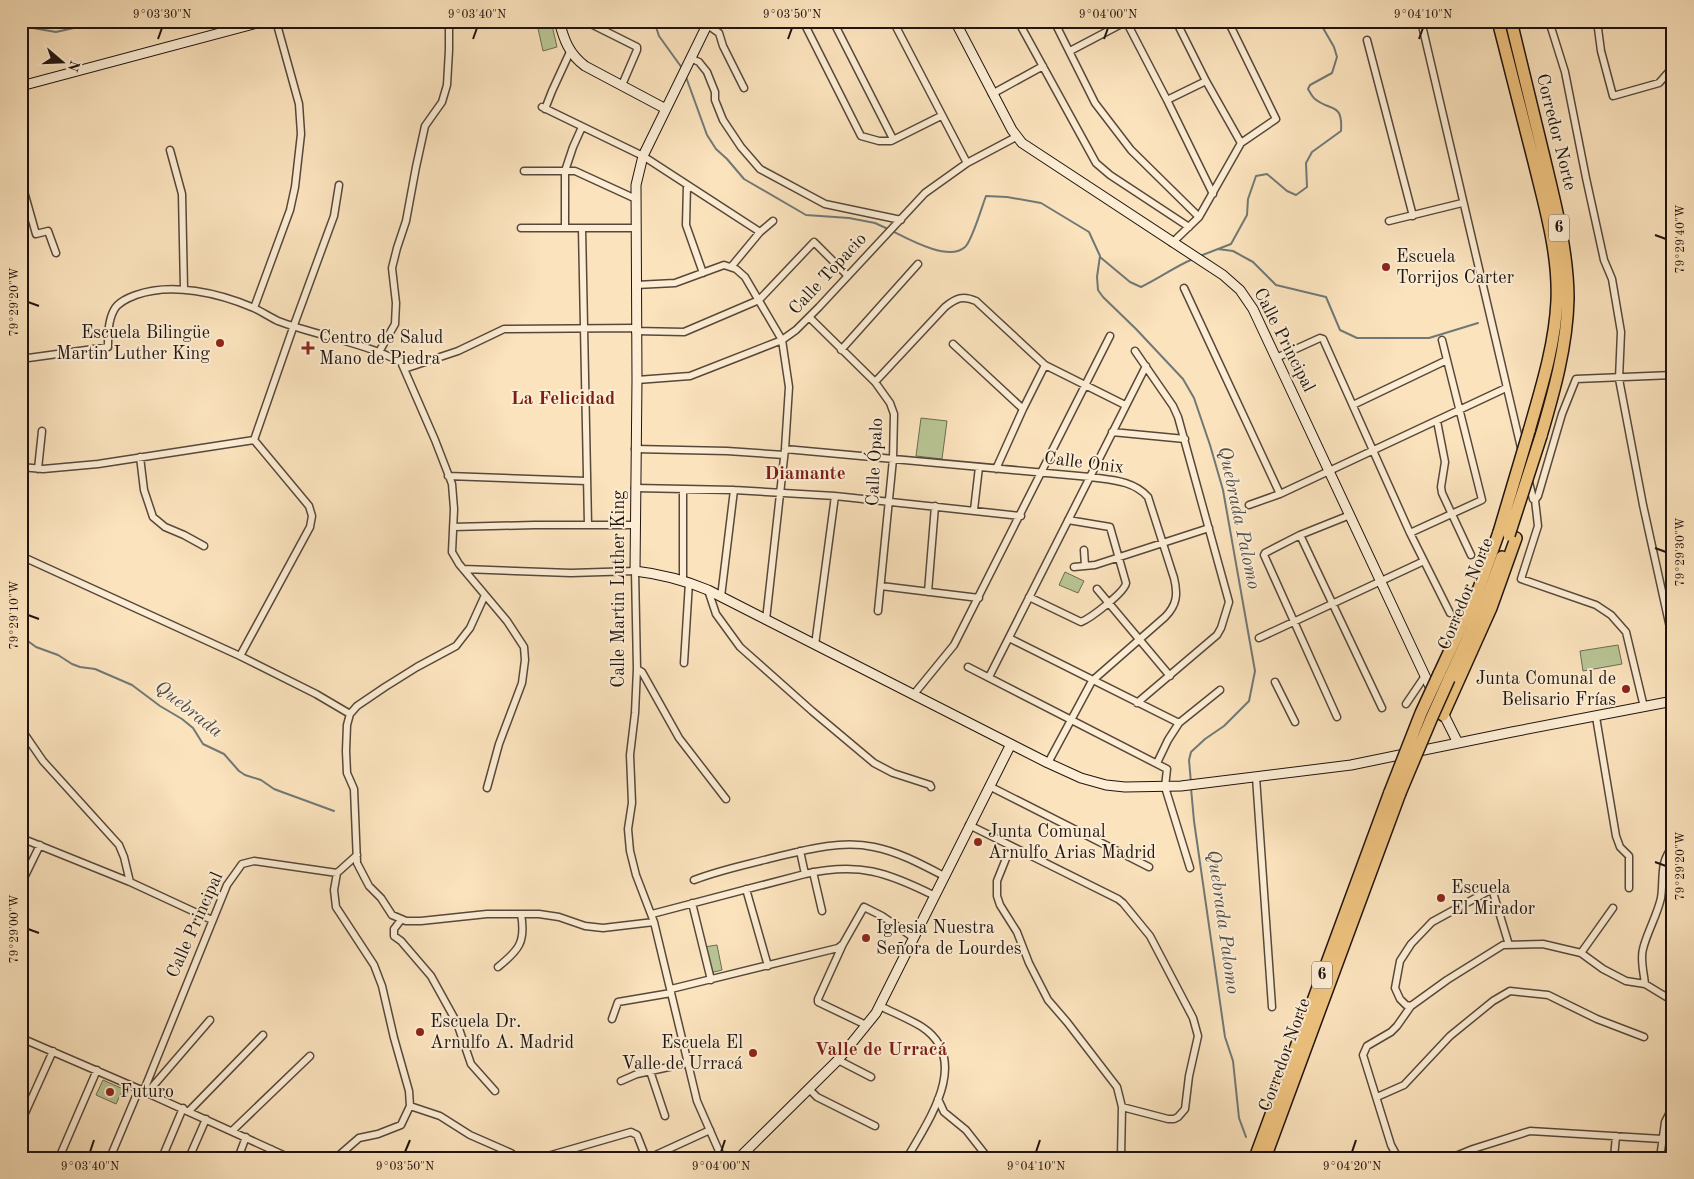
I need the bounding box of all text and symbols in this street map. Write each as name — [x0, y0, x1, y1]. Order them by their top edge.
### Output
text: 9°03'50"N — [763, 8, 821, 21]
text: 9°03'30"N — [133, 9, 191, 21]
text: 9°03'40"N — [448, 9, 506, 21]
text: 9°04'00"N — [1079, 9, 1137, 21]
text: 9°04'10"N — [1394, 9, 1452, 21]
north arrow — [38, 38, 88, 88]
text: N — [65, 59, 82, 74]
street label: Corredor Norte — [1533, 72, 1579, 192]
text: 79°29'40"W — [1675, 204, 1687, 274]
road number: 6 — [1549, 214, 1569, 242]
street label: Calle Topacio — [786, 230, 870, 318]
place label: Escuela Torrijos Carter — [1396, 248, 1515, 287]
marker: Escuela Torrijos Carter — [1380, 261, 1392, 273]
text: 79°29'20"W — [9, 267, 21, 337]
street label: Calle Principal — [1250, 285, 1318, 395]
place label: Escuela Bilingüe Martin Luther King — [56, 324, 210, 363]
place label: Centro de Salud Mano de Piedra — [319, 329, 443, 368]
marker: Escuela Bilingüe Martin Luther King — [214, 337, 226, 349]
marker: Centro de Salud Mano de Piedra — [301, 341, 315, 355]
district label: La Felicidad — [511, 390, 615, 409]
street label: Calle Ópalo — [859, 417, 886, 507]
water label: Quebrada Palomo — [1214, 445, 1262, 591]
street label: Calle Onix — [1043, 449, 1125, 477]
district label: Diamante — [764, 465, 846, 484]
street label: Calle Martin Luther King — [610, 490, 628, 688]
text: 79°29'30"W — [1675, 517, 1687, 587]
street label: Corredor Norte — [1435, 535, 1497, 653]
text: 79°29'10"W — [9, 580, 21, 650]
place label: Junta Comunal de Belisario Frías — [1476, 670, 1616, 709]
water label: Quebrada — [151, 678, 225, 742]
marker: Junta Comunal de Belisario Frías — [1620, 683, 1632, 695]
place label: Junta Comunal Arnulfo Arias Madrid — [988, 823, 1156, 862]
text: 79°29'20"W — [1675, 831, 1687, 901]
marker: Junta Comunal Arnulfo Arias Madrid — [972, 836, 984, 848]
water label: Quebrada Palomo — [1202, 849, 1242, 996]
street label: Calle Principal — [164, 869, 226, 981]
place label: Escuela El Mirador — [1451, 879, 1536, 918]
marker: Escuela El Mirador — [1435, 892, 1447, 904]
text: 79°29'00"W — [9, 894, 21, 964]
place label: Iglesia Nuestra Señora de Lourdes — [876, 919, 1022, 958]
marker: Iglesia Nuestra Señora de Lourdes — [860, 932, 872, 944]
road number: 6 — [1312, 962, 1332, 988]
street label: Corredor Norte — [1256, 996, 1314, 1114]
place label: Escuela Dr. Arnulfo A. Madrid — [430, 1013, 574, 1052]
marker: Escuela Dr. Arnulfo A. Madrid — [414, 1026, 426, 1038]
place label: Escuela El Valle de Urracá — [621, 1034, 743, 1073]
district label: Valle de Urracá — [815, 1041, 948, 1060]
marker: Escuela El Valle de Urracá — [747, 1047, 759, 1059]
place label: Futuro — [120, 1083, 174, 1101]
marker: Futuro — [104, 1086, 116, 1098]
text: 9°03'50"N — [376, 1160, 434, 1173]
text: 9°03'40"N — [61, 1161, 119, 1173]
text: 9°04'00"N — [692, 1161, 750, 1173]
text: 9°04'10"N — [1007, 1161, 1065, 1173]
text: 9°04'20"N — [1323, 1161, 1381, 1173]

